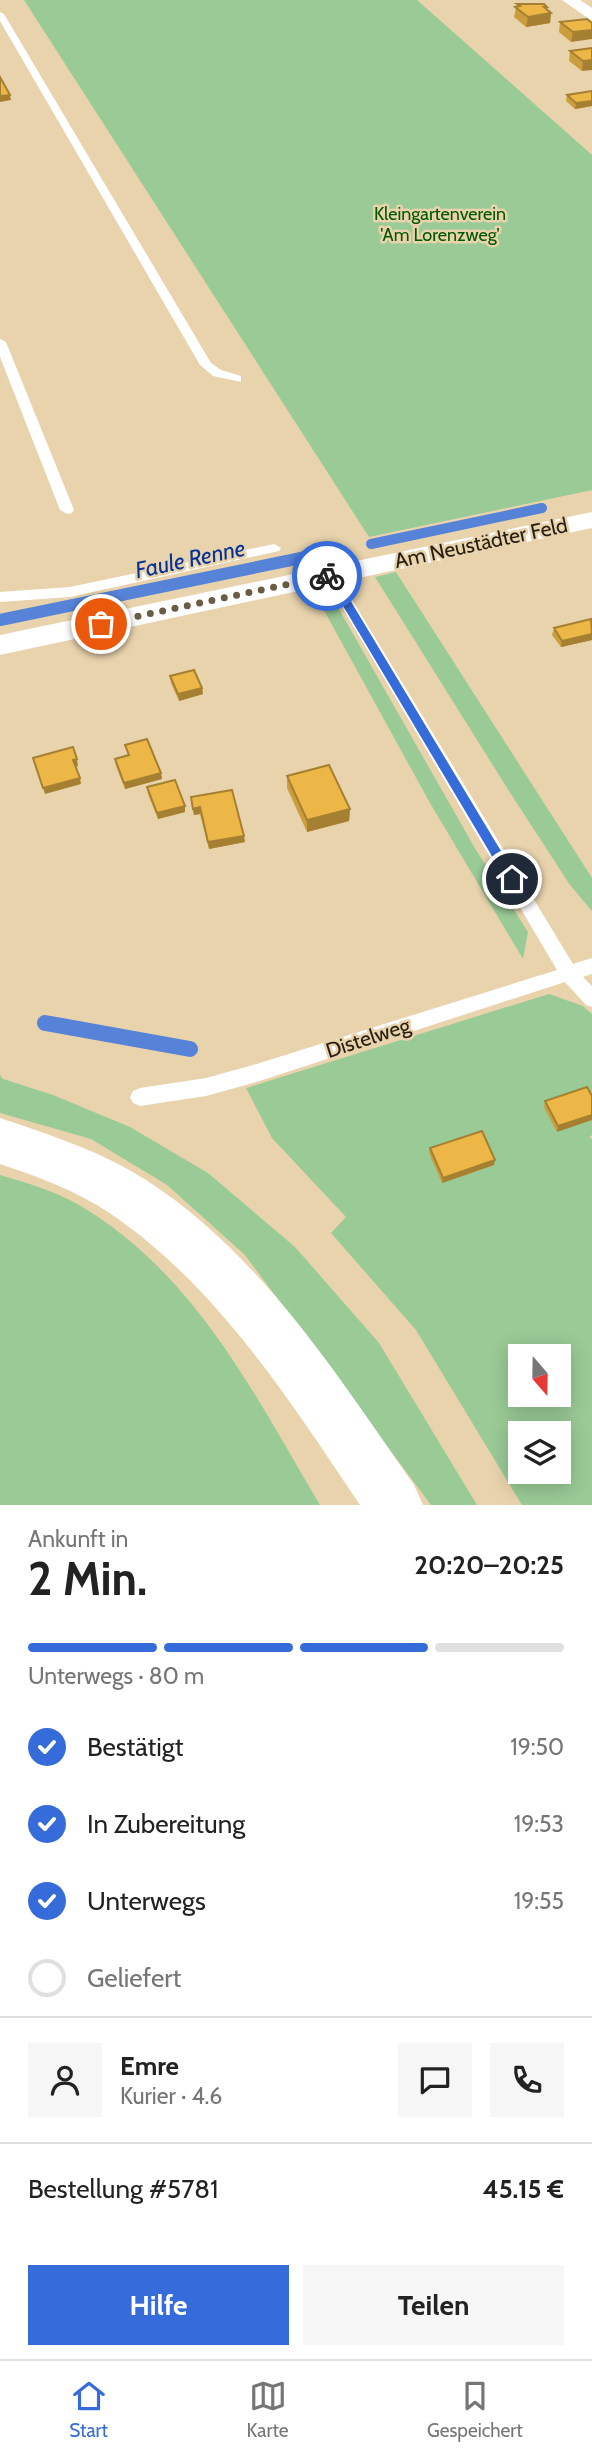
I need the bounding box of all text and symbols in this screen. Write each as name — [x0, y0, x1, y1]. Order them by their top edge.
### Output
park label: Kleingartenverein 'Am Lorenzweg' — [374, 203, 506, 246]
street label: Am Neustädter Feld — [392, 512, 570, 573]
water label: Faule Renne — [132, 534, 248, 584]
courier — [292, 541, 362, 611]
icon: bike — [308, 557, 346, 595]
pin — [71, 594, 131, 654]
icon: bag — [82, 605, 120, 643]
pin — [482, 849, 542, 909]
icon: home — [493, 860, 531, 898]
street label: Distelweg — [323, 1012, 414, 1063]
north arrow — [508, 1344, 570, 1407]
map controls — [508, 1344, 571, 1484]
button: layers — [508, 1421, 571, 1484]
text: Ankunft in — [28, 1525, 128, 1553]
text: 20:20–20:25 — [414, 1549, 564, 1581]
text: 2 Min. — [28, 1551, 147, 1607]
text: Unterwegs · 80 m — [28, 1662, 204, 1690]
icon: check — [28, 1728, 66, 1766]
text: Bestätigt — [87, 1731, 184, 1763]
text: 19:50 — [510, 1733, 564, 1761]
icon: check — [28, 1805, 66, 1843]
text: In Zubereitung — [87, 1808, 245, 1840]
text: 19:53 — [514, 1810, 564, 1838]
icon: check — [28, 1882, 66, 1920]
text: Unterwegs — [87, 1885, 206, 1917]
text: 19:55 — [514, 1887, 564, 1915]
text: Geliefert — [87, 1962, 181, 1994]
button: person — [28, 2043, 102, 2117]
button: chat — [398, 2043, 472, 2117]
button: phone — [490, 2043, 564, 2117]
text: Emre — [120, 2050, 179, 2082]
text: Kurier · 4.6 — [120, 2082, 222, 2110]
text: Bestellung #5781 — [28, 2173, 218, 2205]
text: 45.15 € — [483, 2173, 564, 2205]
button: Hilfe — [28, 2265, 289, 2345]
button: Teilen — [303, 2265, 564, 2345]
tab: Start — [69, 2377, 108, 2442]
tab: Karte — [247, 2377, 289, 2442]
tab: Gespeichert — [427, 2377, 523, 2442]

